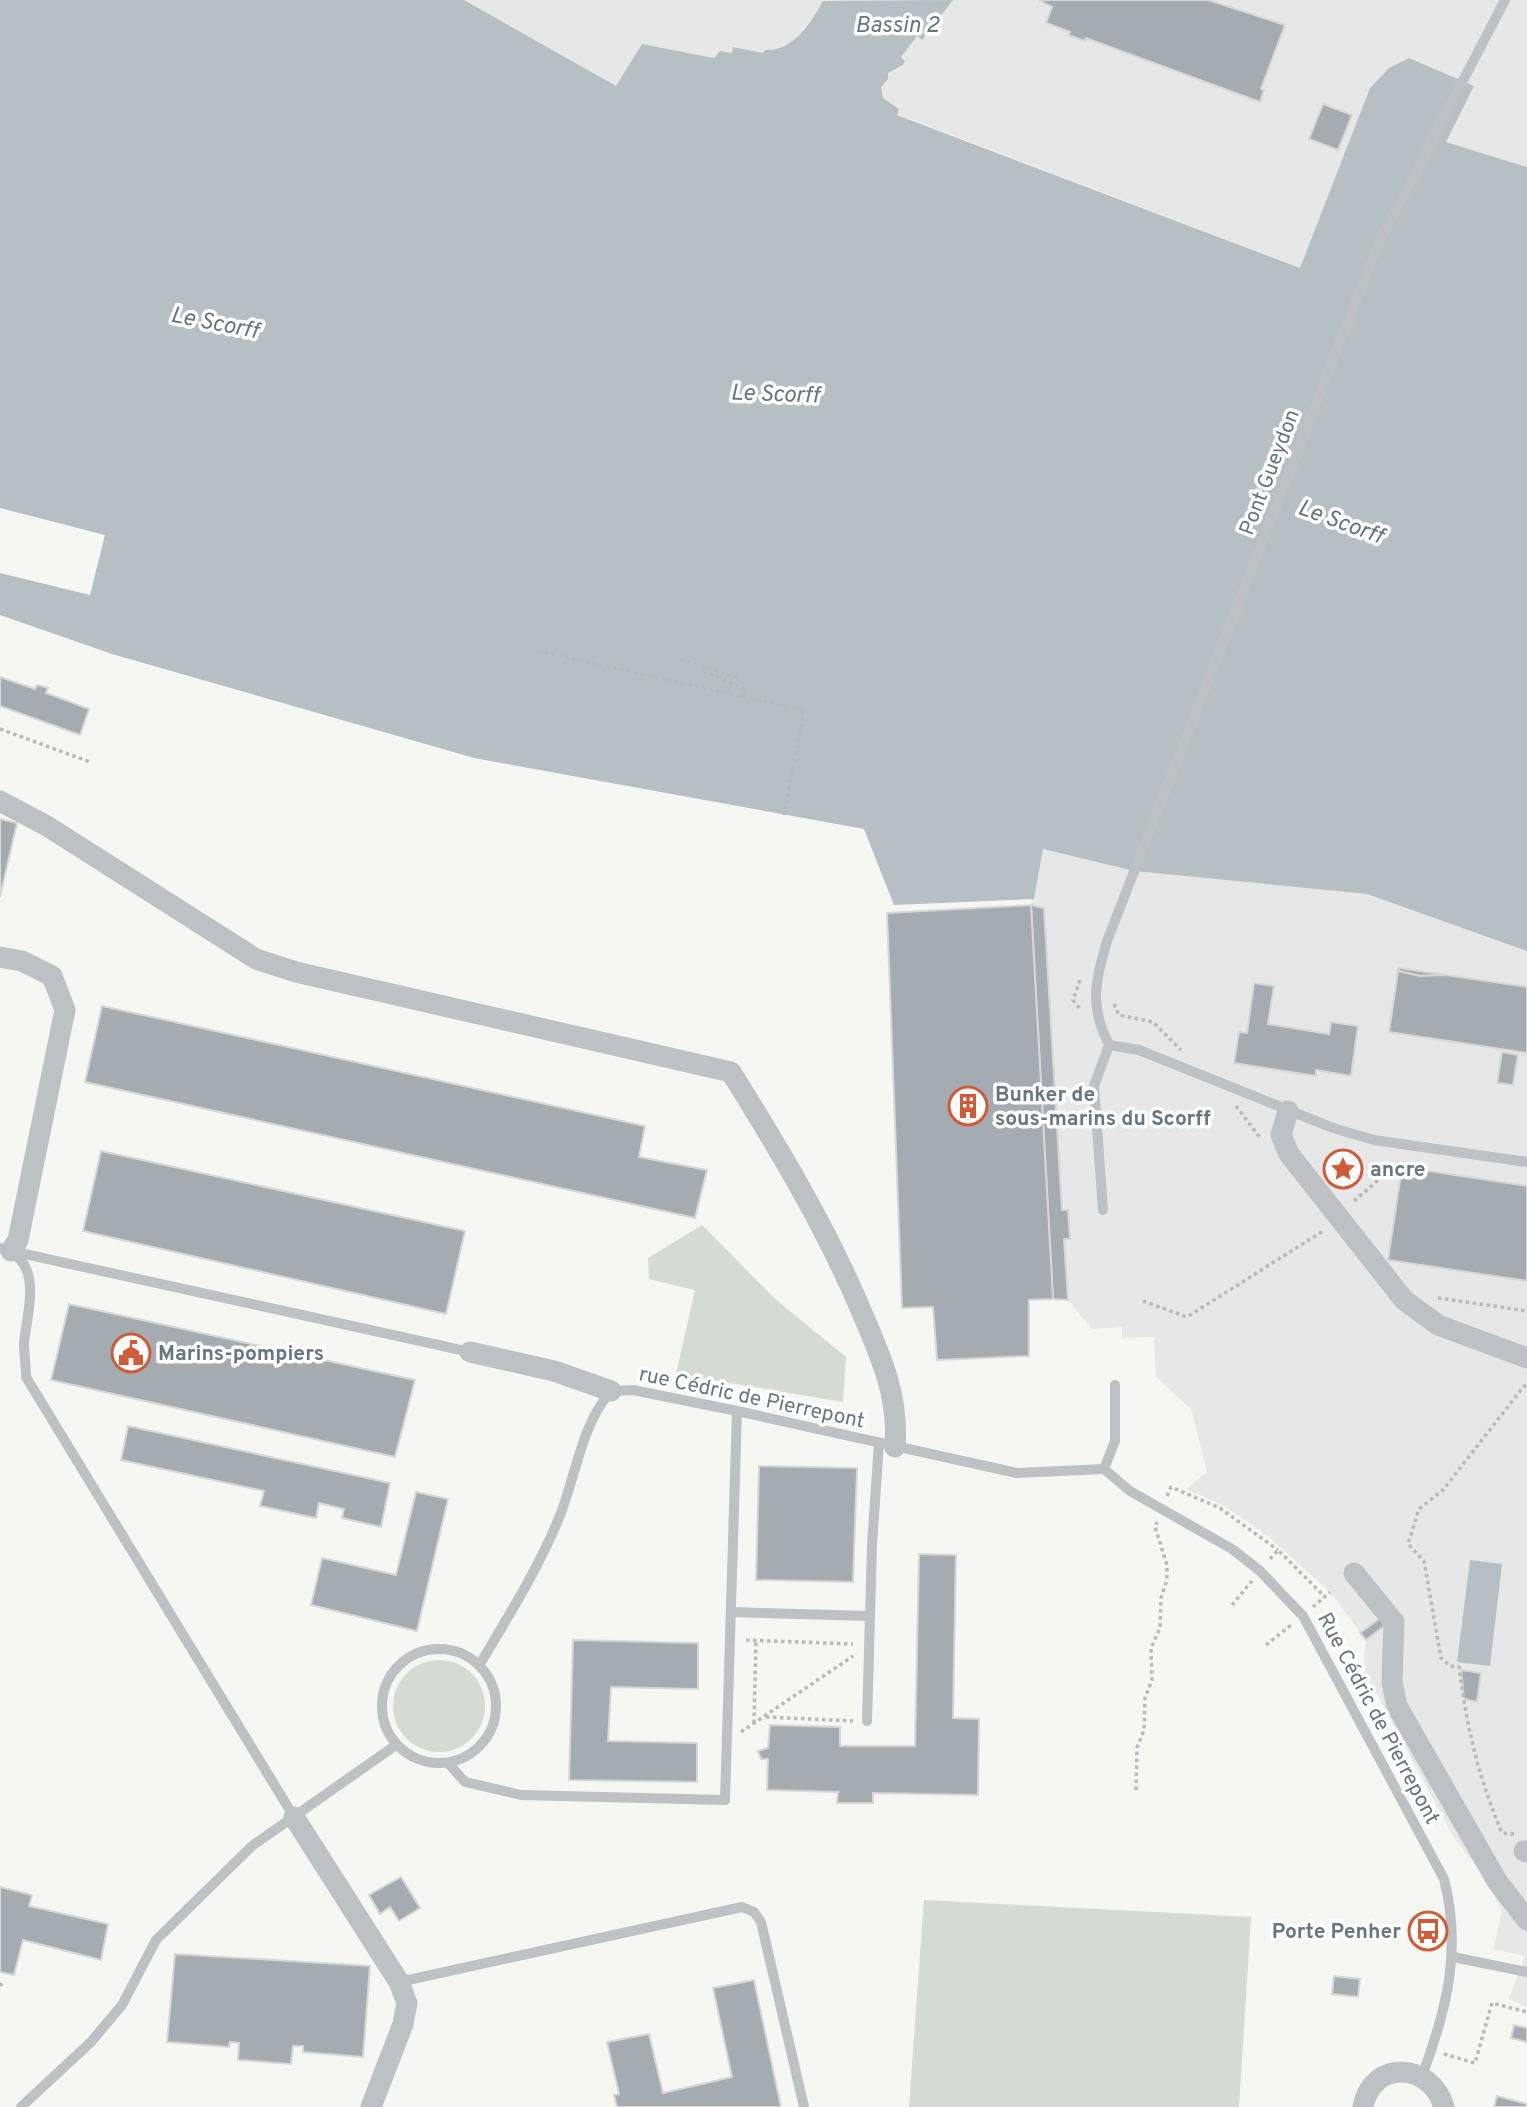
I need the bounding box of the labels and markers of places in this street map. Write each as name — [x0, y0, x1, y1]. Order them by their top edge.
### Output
place label: Bunker de sous-marins du Scorff — [995, 1082, 1211, 1133]
building icon: Bunker de sous-marins du Scorff — [947, 1085, 989, 1127]
place icon: ancre — [1322, 1148, 1364, 1190]
place label: ancre — [1370, 1157, 1426, 1184]
public building icon: Marins-pompiers — [110, 1332, 152, 1374]
place label: Marins-pompiers — [158, 1341, 324, 1368]
bus stop icon: Porte Penher — [1407, 1910, 1449, 1952]
place label: Porte Penher — [1272, 1919, 1401, 1946]

